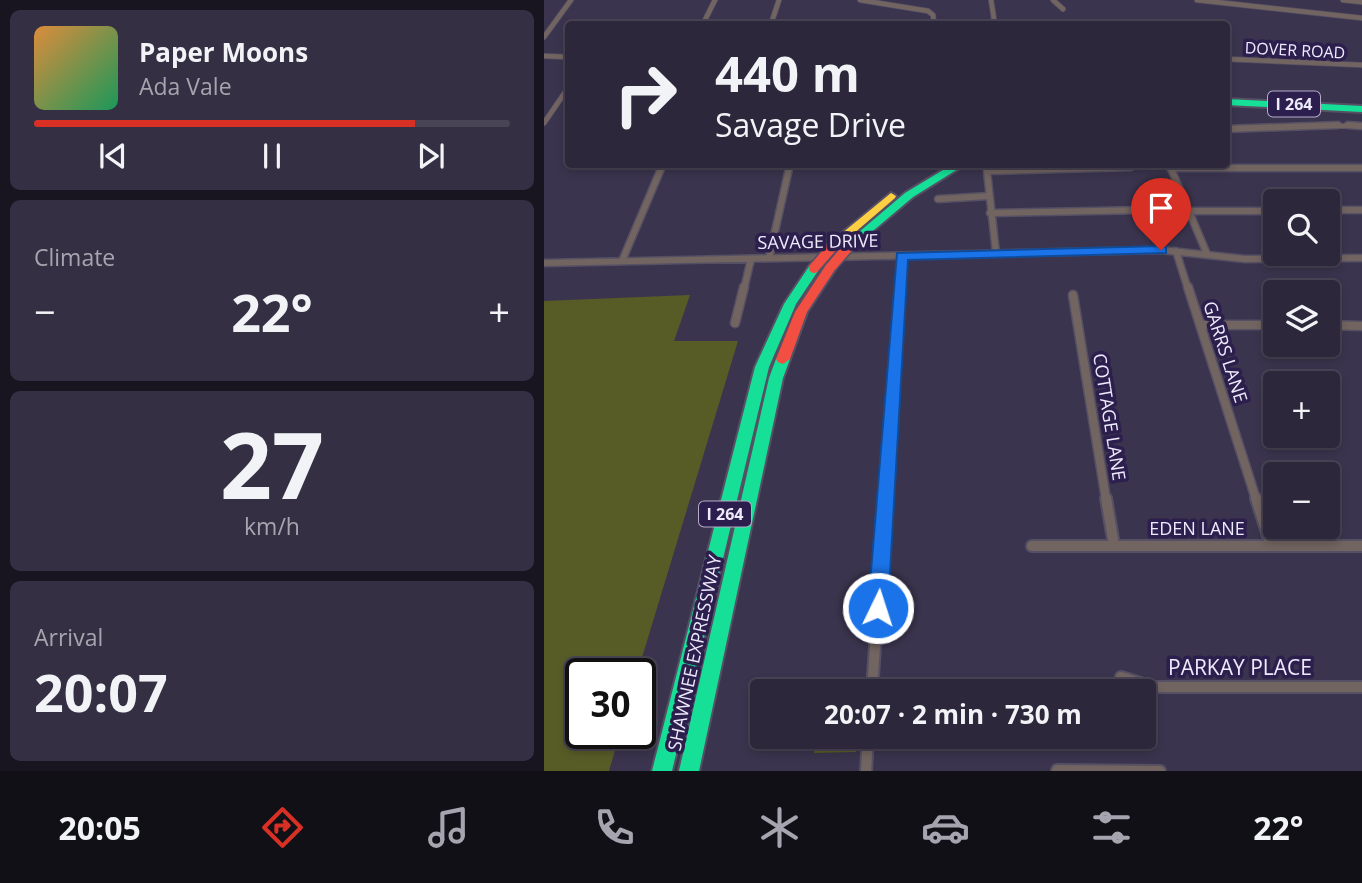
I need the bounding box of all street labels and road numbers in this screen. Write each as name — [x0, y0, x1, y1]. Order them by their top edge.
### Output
street label: DOVER ROAD — [1244, 36, 1346, 64]
road number: I 264 — [1268, 92, 1320, 116]
street label: SAVAGE DRIVE — [757, 228, 879, 254]
street label: GARRS LANE — [1198, 298, 1254, 406]
street label: COTTAGE LANE — [1088, 351, 1132, 482]
road number: I 264 — [699, 502, 751, 526]
street label: EDEN LANE — [1149, 516, 1245, 540]
street label: SHAWNEE EXPRESSWAY — [662, 552, 727, 753]
street label: PARKAY PLACE — [1168, 653, 1312, 681]

